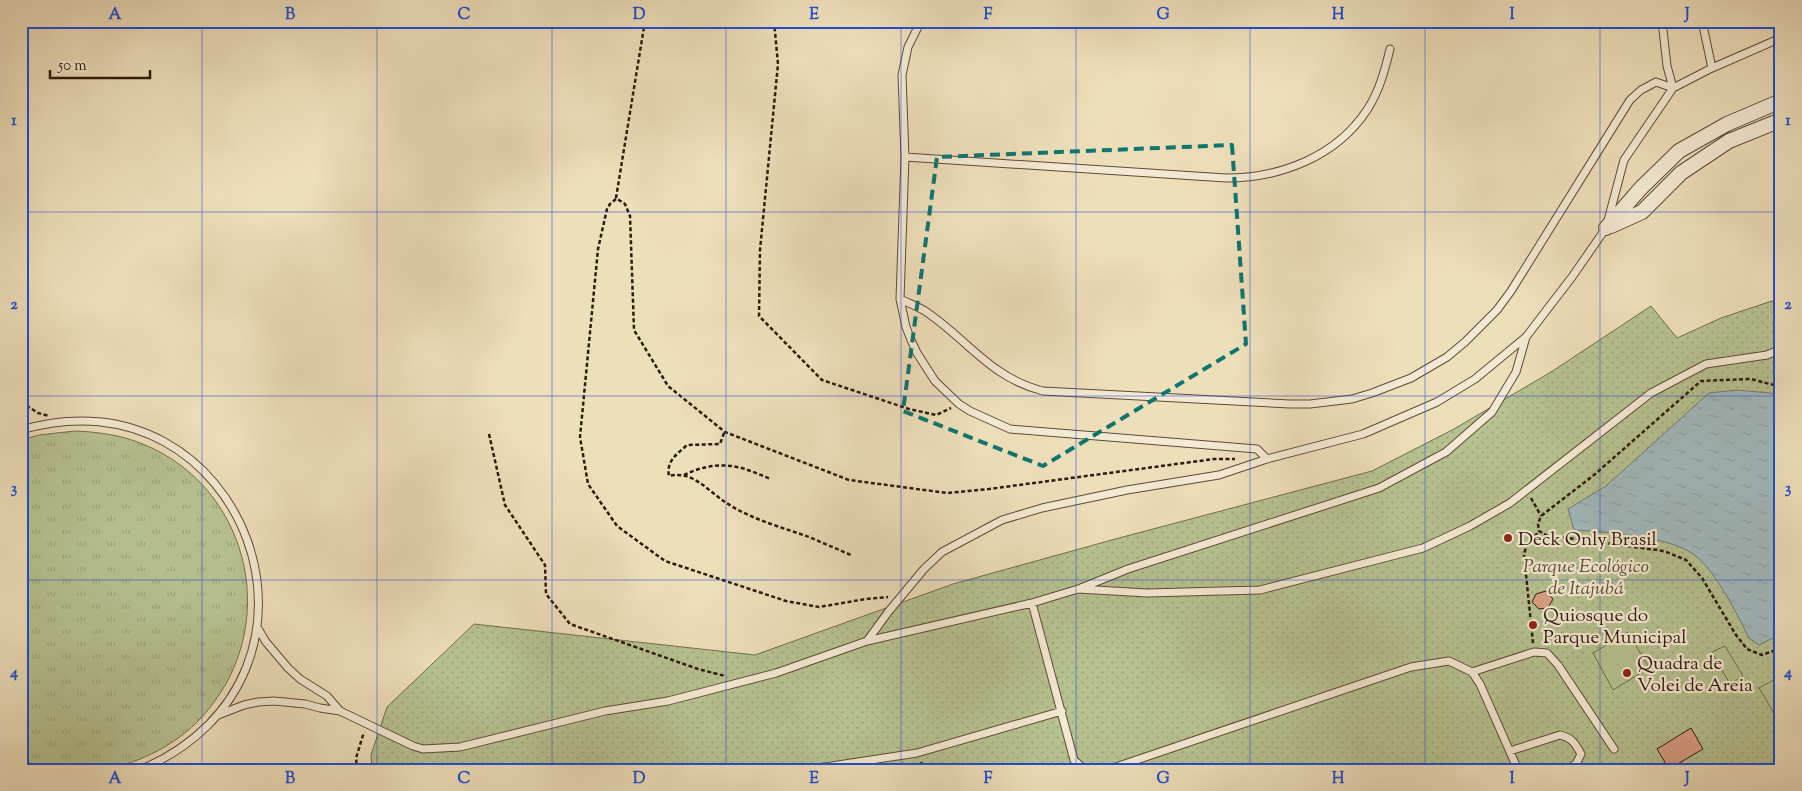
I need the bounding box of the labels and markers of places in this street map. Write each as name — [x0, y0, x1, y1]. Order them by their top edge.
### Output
place label: Deck Only Brasil — [1518, 527, 1657, 554]
marker: Deck Only Brasil — [1502, 532, 1514, 544]
place label: Quiosque do Parque Municipal — [1543, 603, 1687, 652]
marker: Quiosque do Parque Municipal — [1527, 619, 1539, 631]
place label: Quadra de Volei de Areia — [1637, 651, 1753, 700]
marker: Quadra de Volei de Areia — [1621, 667, 1633, 679]

